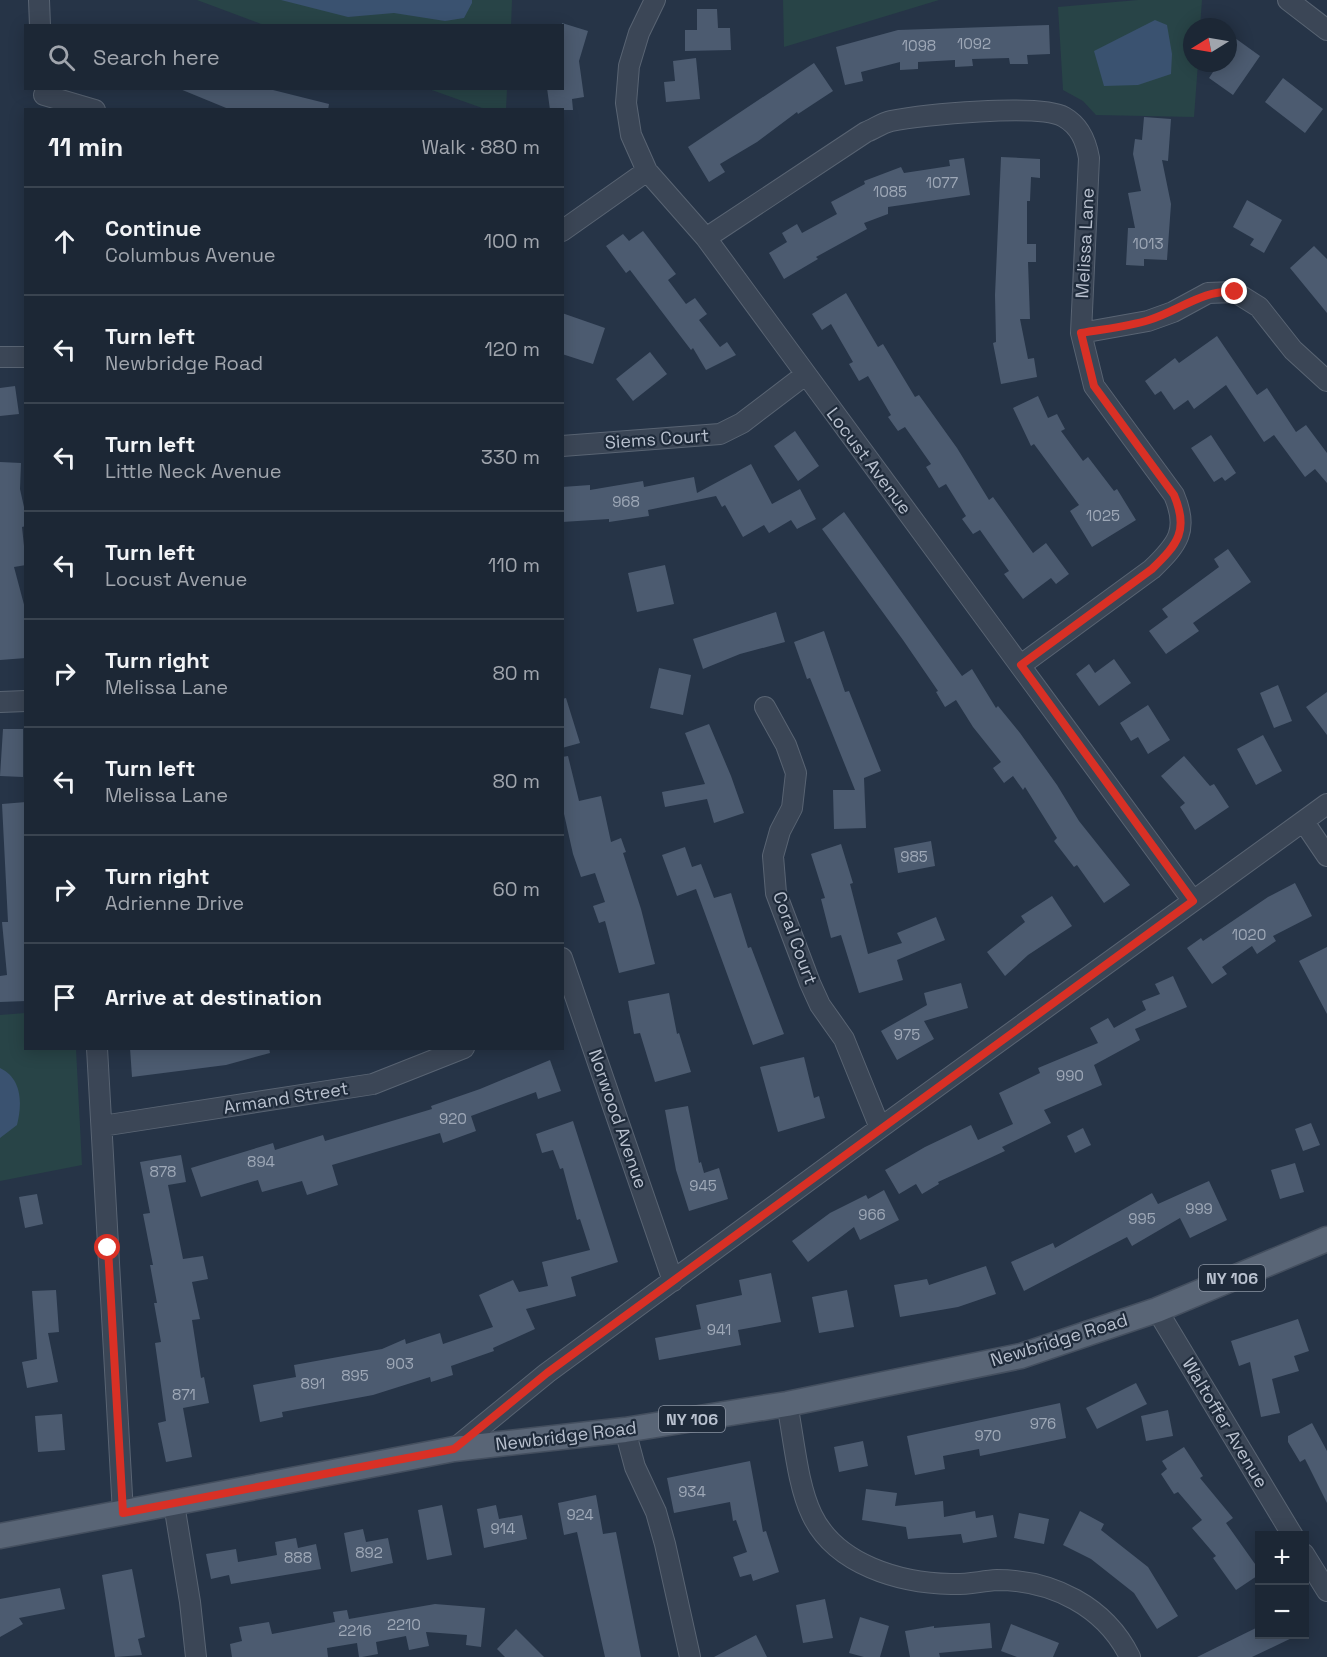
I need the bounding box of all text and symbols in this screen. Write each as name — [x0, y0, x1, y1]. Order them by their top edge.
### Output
north arrow — [1183, 18, 1237, 72]
search box — [24, 24, 564, 90]
house number: 1092 — [957, 34, 991, 53]
house number: 1098 — [902, 36, 936, 55]
icon: search — [45, 41, 78, 74]
text: Search here — [93, 43, 220, 71]
text: 11 min — [48, 130, 123, 164]
text: Walk · 880 m — [421, 134, 540, 160]
house number: 1077 — [926, 173, 958, 192]
house number: 1085 — [873, 182, 907, 201]
street label: Melissa Lane — [1070, 187, 1099, 299]
text: Continue — [105, 214, 201, 242]
icon: ahead — [48, 225, 81, 258]
text: 100 m — [484, 228, 540, 254]
house number: 1013 — [1132, 234, 1164, 253]
text: Columbus Avenue — [105, 242, 276, 268]
route end — [1221, 278, 1247, 304]
text: Turn left — [105, 322, 195, 350]
icon: left — [48, 333, 81, 366]
text: 120 m — [484, 336, 540, 362]
text: Newbridge Road — [105, 350, 263, 376]
street label: Locust Avenue — [822, 403, 917, 519]
street label: Siems Court — [604, 423, 710, 454]
text: Turn left — [105, 430, 195, 458]
icon: left — [48, 441, 81, 474]
text: 330 m — [481, 444, 540, 470]
text: Little Neck Avenue — [105, 458, 282, 484]
house number: 968 — [612, 492, 640, 511]
house number: 1025 — [1086, 506, 1120, 525]
text: Turn left — [105, 538, 195, 566]
icon: left — [48, 549, 81, 582]
text: 110 m — [488, 552, 540, 578]
text: Locust Avenue — [105, 566, 247, 592]
text: Turn right — [105, 646, 210, 674]
icon: right — [48, 657, 81, 690]
text: 80 m — [492, 660, 540, 686]
text: Melissa Lane — [105, 674, 228, 700]
text: Turn left — [105, 754, 195, 782]
icon: left — [48, 765, 81, 798]
text: 80 m — [492, 768, 540, 794]
text: Melissa Lane — [105, 782, 228, 808]
house number: 985 — [900, 847, 928, 866]
text: Turn right — [105, 862, 210, 890]
icon: right — [48, 873, 81, 906]
text: 60 m — [493, 876, 540, 902]
street label: Coral Court — [768, 888, 823, 987]
text: Adrienne Drive — [105, 890, 244, 916]
house number: 1020 — [1232, 925, 1266, 944]
icon: arrive — [48, 981, 81, 1014]
text: Arrive at destination — [105, 983, 322, 1011]
house number: 975 — [894, 1025, 920, 1044]
street label: Norwood Avenue — [584, 1046, 653, 1192]
house number: 990 — [1056, 1066, 1084, 1085]
street label: Armand Street — [222, 1076, 350, 1119]
house number: 920 — [439, 1109, 467, 1128]
house number: 894 — [247, 1152, 275, 1171]
house number: 878 — [150, 1162, 176, 1181]
house number: 945 — [689, 1176, 717, 1195]
house number: 999 — [1185, 1199, 1213, 1218]
house number: 966 — [858, 1205, 886, 1224]
house number: 995 — [1128, 1209, 1156, 1228]
route start — [94, 1234, 120, 1260]
road number: NY 106 — [1199, 1265, 1265, 1291]
street label: Newbridge Road — [987, 1308, 1130, 1371]
house number: 941 — [707, 1320, 731, 1339]
street label: Waltoffer Avenue — [1178, 1353, 1273, 1492]
house number: 903 — [386, 1354, 414, 1373]
house number: 895 — [341, 1366, 369, 1385]
house number: 891 — [301, 1374, 325, 1393]
house number: 871 — [172, 1385, 196, 1404]
road number: NY 106 — [659, 1406, 725, 1432]
house number: 976 — [1030, 1414, 1056, 1433]
street label: Newbridge Road — [494, 1415, 638, 1456]
house number: 970 — [975, 1426, 1001, 1445]
house number: 934 — [678, 1482, 706, 1501]
house number: 924 — [566, 1505, 594, 1524]
house number: 914 — [491, 1519, 515, 1538]
map controls — [1255, 1531, 1309, 1639]
button: + — [1255, 1531, 1309, 1585]
house number: 892 — [355, 1543, 383, 1562]
house number: 888 — [284, 1548, 312, 1567]
button: − — [1255, 1585, 1309, 1639]
house number: 2210 — [387, 1615, 421, 1634]
house number: 2216 — [338, 1621, 372, 1640]

